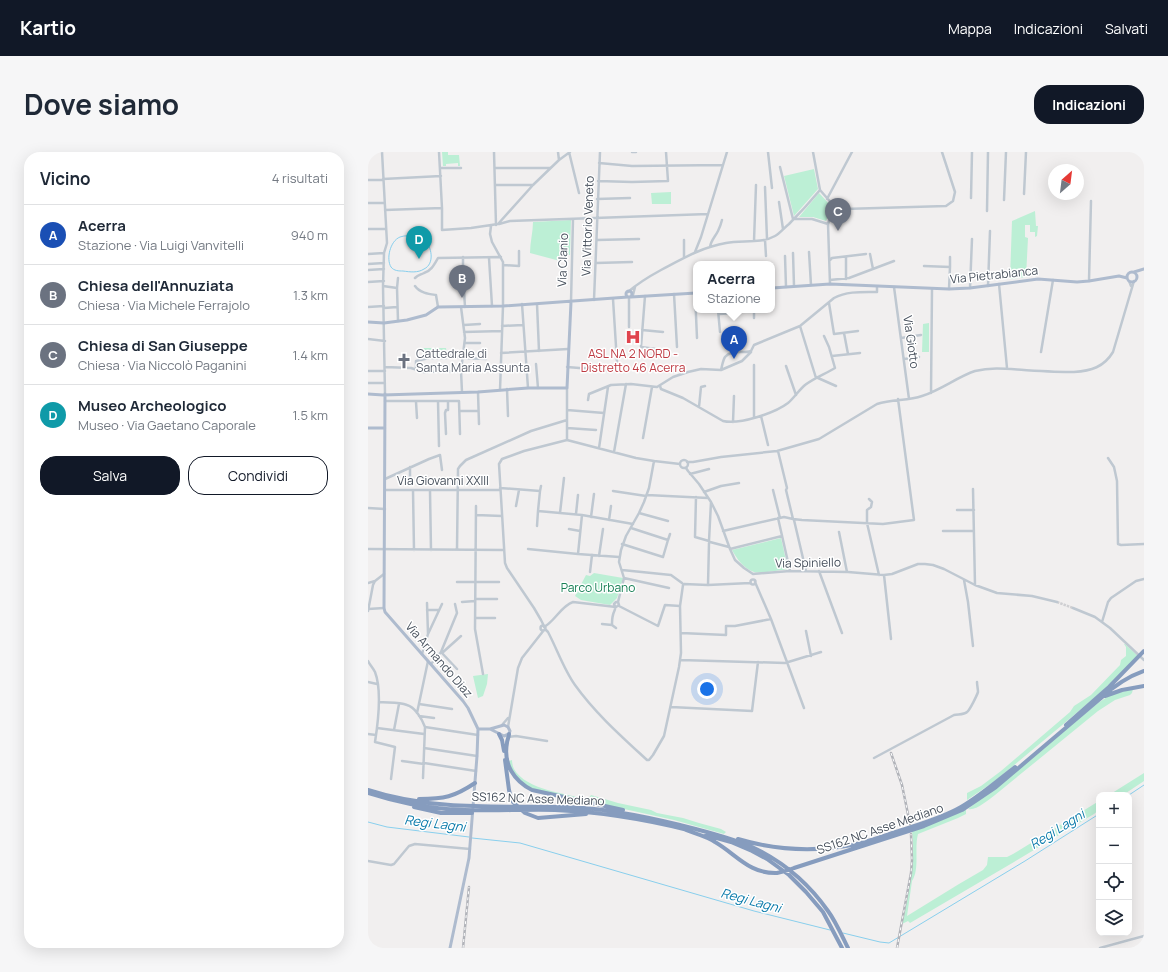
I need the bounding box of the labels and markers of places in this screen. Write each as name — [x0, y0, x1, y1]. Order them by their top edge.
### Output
pin: C — [825, 198, 851, 231]
pin: D — [406, 226, 432, 259]
pin: B — [449, 265, 475, 298]
pin: A — [721, 326, 747, 359]
hospital icon: ASL NA 2 NORD - Distretto 46 Acerra — [624, 328, 642, 346]
place label: Cattedrale di Santa Maria Assunta — [416, 345, 530, 376]
place label: ASL NA 2 NORD - Distretto 46 Acerra — [581, 345, 685, 376]
church icon: Cattedrale di Santa Maria Assunta — [395, 352, 413, 370]

